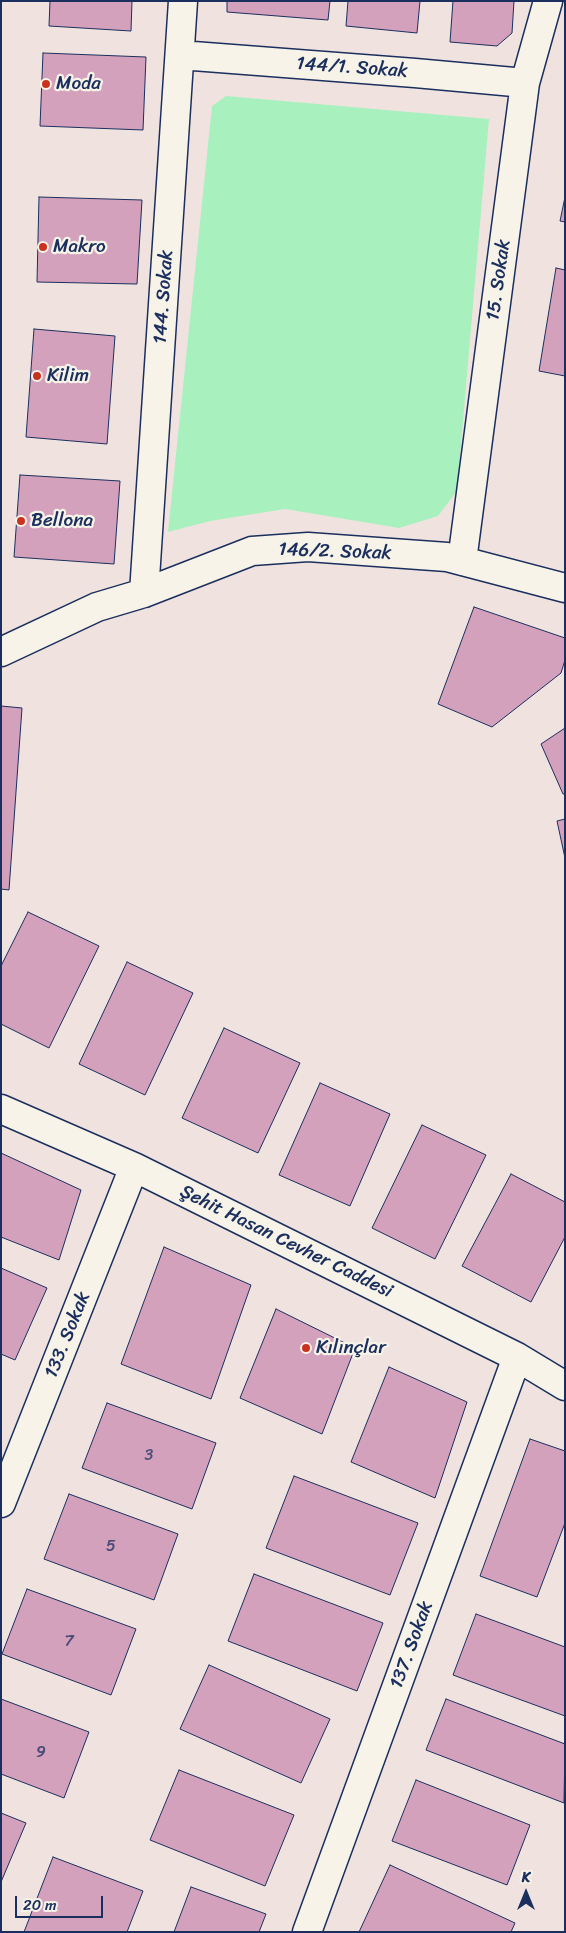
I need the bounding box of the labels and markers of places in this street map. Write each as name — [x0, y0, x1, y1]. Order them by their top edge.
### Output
place label: Moda — [56, 73, 101, 95]
marker: Moda — [40, 78, 52, 90]
place label: Makro — [53, 236, 106, 258]
marker: Makro — [37, 241, 49, 253]
place label: Kilim — [47, 365, 89, 387]
marker: Kilim — [31, 370, 43, 382]
place label: Bellona — [31, 510, 93, 532]
marker: Bellona — [15, 515, 27, 527]
place label: Kılınçlar — [316, 1337, 386, 1359]
marker: Kılınçlar — [300, 1342, 312, 1354]

